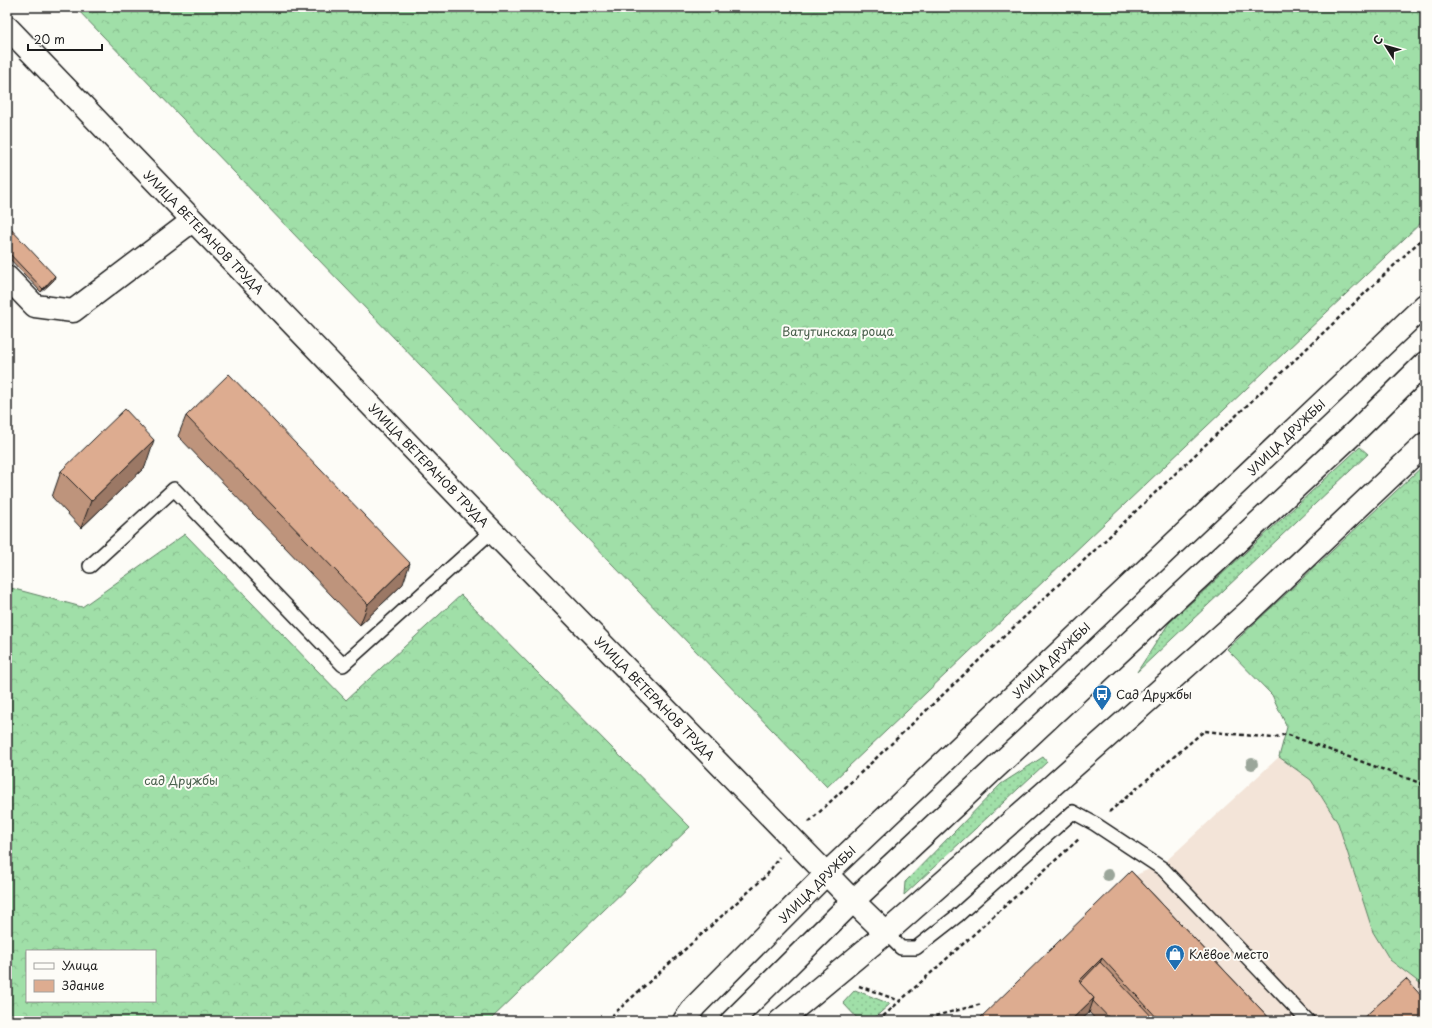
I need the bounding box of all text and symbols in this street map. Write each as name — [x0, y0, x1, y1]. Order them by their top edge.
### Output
scale bar — [28, 26, 102, 52]
north arrow — [1366, 26, 1406, 66]
text: 20 m — [34, 30, 65, 48]
text: С — [1368, 31, 1387, 48]
street label: УЛИЦА ВЕТЕРАНОВ ТРУДА — [140, 166, 268, 298]
park label: Ватутинская роща — [782, 322, 894, 340]
street label: УЛИЦА ДРУЖБЫ — [1243, 395, 1329, 479]
street label: УЛИЦА ВЕТЕРАНОВ ТРУДА — [365, 399, 493, 531]
street label: УЛИЦА ДРУЖБЫ — [1008, 618, 1094, 702]
street label: УЛИЦА ВЕТЕРАНОВ ТРУДА — [591, 632, 719, 764]
bus stop icon: Сад Дружбы — [1091, 683, 1113, 711]
place label: Сад Дружбы — [1116, 685, 1192, 703]
park label: сад Дружбы — [144, 771, 218, 789]
street label: УЛИЦА ДРУЖБЫ — [774, 841, 860, 927]
shop icon: Клёвое место — [1164, 943, 1186, 971]
place label: Клёвое место — [1189, 945, 1269, 963]
legend — [26, 950, 156, 1002]
text: Улица — [62, 956, 98, 974]
text: Здание — [62, 976, 104, 994]

